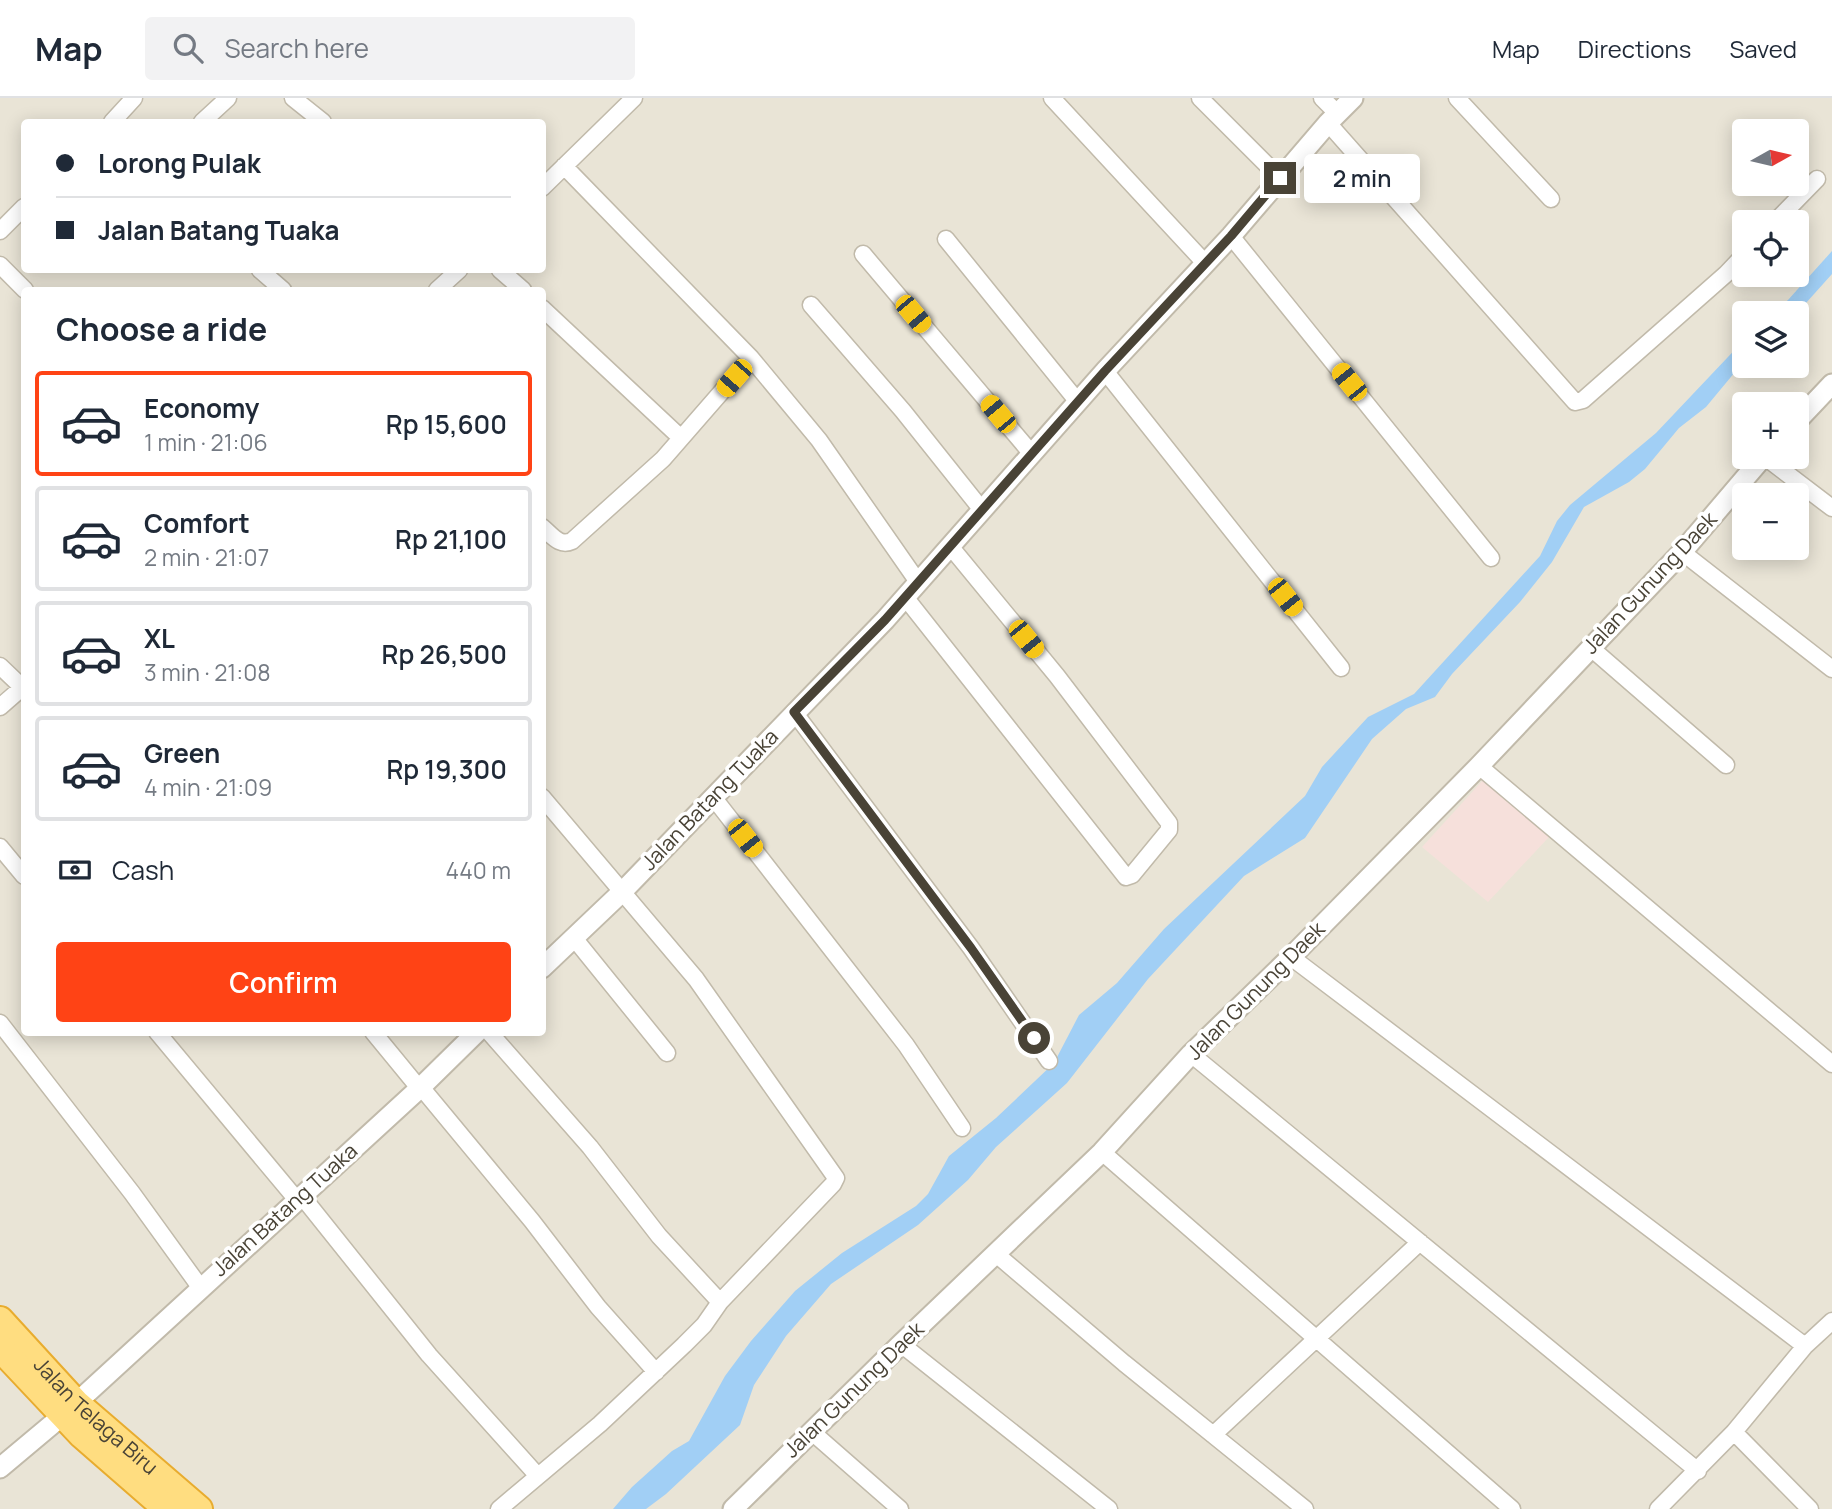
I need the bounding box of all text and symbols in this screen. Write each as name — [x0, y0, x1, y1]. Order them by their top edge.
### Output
search box — [145, 17, 635, 80]
text: Map — [35, 26, 103, 71]
icon: search — [169, 29, 207, 67]
text: Search here — [225, 30, 369, 66]
text: Map — [1492, 32, 1540, 65]
text: Directions — [1578, 32, 1691, 65]
text: Saved — [1729, 32, 1797, 65]
north arrow — [1732, 119, 1810, 196]
map controls — [1732, 119, 1809, 560]
text: Lorong Pulak — [98, 145, 261, 181]
callout: 2 min — [1304, 154, 1420, 202]
route end — [1264, 162, 1296, 194]
text: 2 min — [1333, 162, 1391, 194]
button: locate — [1732, 210, 1809, 287]
text: Jalan Batang Tuaka — [98, 212, 340, 248]
car — [892, 291, 935, 337]
button: layers — [1732, 301, 1809, 378]
text: Choose a ride — [56, 307, 267, 351]
car — [713, 355, 756, 401]
car — [1328, 359, 1371, 405]
text: Economy — [144, 390, 259, 426]
car — [977, 391, 1020, 437]
icon: car — [60, 392, 123, 455]
button: + — [1732, 392, 1809, 469]
text: Rp 15,600 — [386, 406, 507, 442]
text: 1 min · 21:06 — [144, 426, 268, 458]
button: − — [1732, 483, 1809, 560]
text: Comfort — [144, 505, 250, 541]
street label: Jalan Gunung Daek — [1576, 505, 1723, 659]
icon: car — [60, 507, 123, 570]
text: Rp 21,100 — [395, 521, 507, 557]
text: 2 min · 21:07 — [144, 541, 269, 573]
car — [1264, 574, 1307, 620]
car — [1005, 616, 1048, 662]
text: XL — [144, 620, 175, 656]
icon: car — [60, 622, 123, 685]
text: Rp 26,500 — [382, 636, 507, 672]
text: 3 min · 21:08 — [144, 656, 271, 688]
street label: Jalan Batang Tuaka — [635, 723, 784, 876]
text: Green — [144, 735, 220, 771]
icon: car — [60, 737, 123, 800]
text: Rp 19,300 — [386, 751, 507, 787]
text: 4 min · 21:09 — [144, 771, 272, 803]
car — [724, 815, 767, 861]
icon: cash — [56, 851, 94, 889]
text: Cash — [112, 852, 174, 888]
text: 440 m — [446, 854, 511, 886]
street label: Jalan Gunung Daek — [1180, 915, 1331, 1065]
button: Confirm — [56, 942, 511, 1022]
route start — [1018, 1022, 1050, 1054]
street label: Jalan Batang Tuaka — [206, 1137, 363, 1282]
street label: Jalan Gunung Daek — [777, 1315, 930, 1463]
street label: Jalan Telaga Biru — [28, 1351, 164, 1481]

